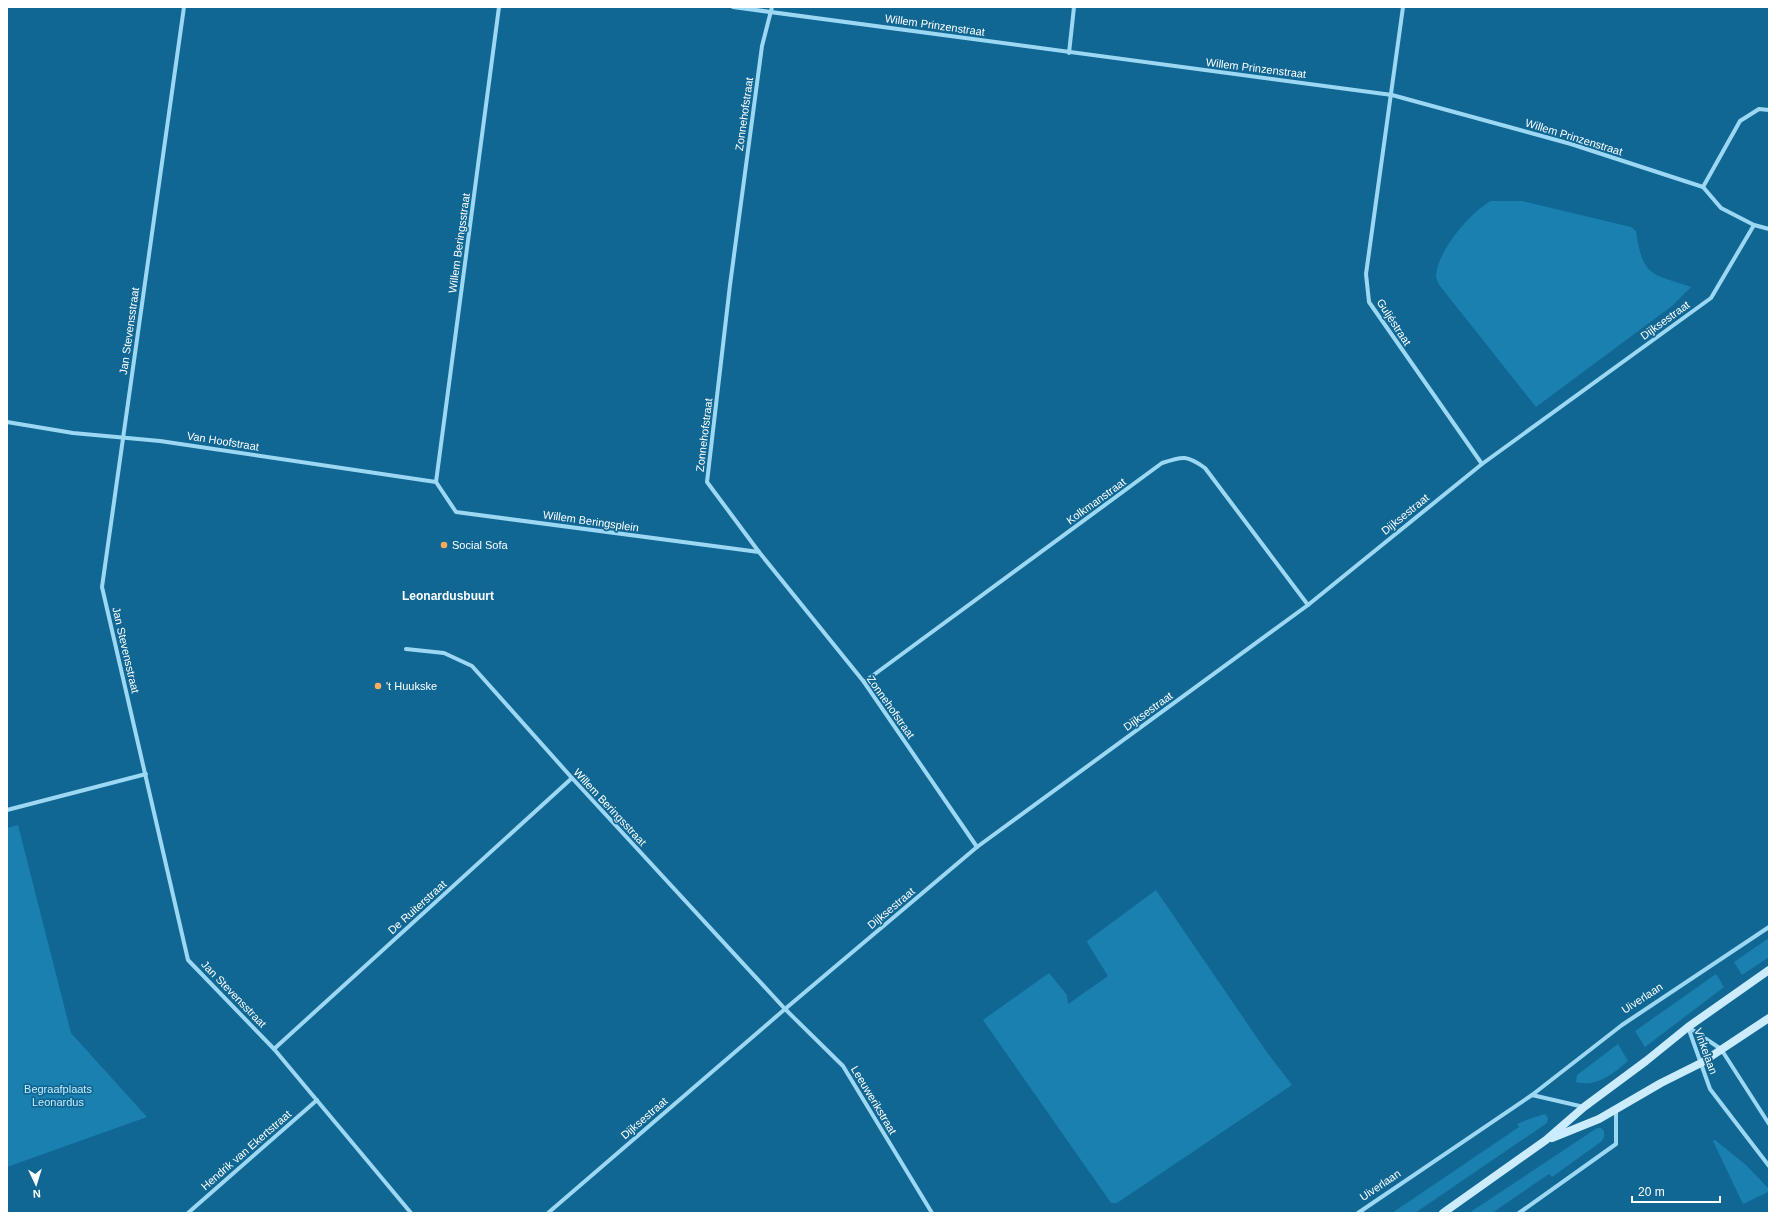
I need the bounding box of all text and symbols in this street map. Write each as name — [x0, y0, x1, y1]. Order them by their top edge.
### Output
street label: Willem Prinzenstraat — [884, 12, 986, 38]
street label: Willem Prinzenstraat — [1205, 56, 1307, 80]
street label: Zonnehofstraat — [733, 77, 755, 151]
street label: Willem Prinzenstraat — [1524, 117, 1624, 157]
street label: Willem Beringsstraat — [446, 192, 472, 294]
street label: Jan Stevensstraat — [117, 287, 141, 375]
street label: Guljéstraat — [1374, 296, 1414, 348]
street label: Dijksestraat — [1638, 298, 1692, 342]
street label: Zonnehofstraat — [694, 398, 714, 472]
street label: Van Hoofstraat — [186, 429, 260, 453]
street label: Kolkmanstraat — [1064, 475, 1128, 527]
street label: Dijksestraat — [1379, 491, 1431, 537]
street label: Willem Beringsplein — [542, 508, 640, 534]
place label: Social Sofa — [452, 539, 509, 551]
marker: Social Sofa — [439, 540, 449, 550]
district label: Leonardusbuurt — [402, 589, 494, 603]
street label: Jan Stevensstraat — [110, 606, 142, 694]
street label: Zonnehofstraat — [865, 673, 917, 741]
place label: 't Huukske — [386, 680, 437, 692]
marker: 't Huukske — [373, 681, 383, 691]
street label: Dijksestraat — [1121, 689, 1175, 733]
street label: Willem Beringsstraat — [571, 766, 649, 848]
street label: De Ruiterstraat — [385, 878, 449, 936]
street label: Dijksestraat — [865, 885, 917, 931]
street label: Jan Stevensstraat — [199, 958, 269, 1030]
street label: Uiverlaan — [1619, 980, 1665, 1016]
street label: Vinkelaan — [1692, 1026, 1720, 1076]
street label: Leeuwerikstraat — [849, 1064, 899, 1136]
park label: Begraafplaats Leonardus — [24, 1083, 92, 1108]
street label: Dijksestraat — [618, 1095, 670, 1141]
street label: Hendrik van Ekertstraat — [199, 1108, 293, 1192]
north arrow — [16, 1164, 56, 1204]
street label: Uiverlaan — [1357, 1167, 1403, 1203]
scale bar — [1632, 1178, 1720, 1204]
text: 20 m — [1638, 1185, 1665, 1199]
text: N — [32, 1188, 41, 1200]

